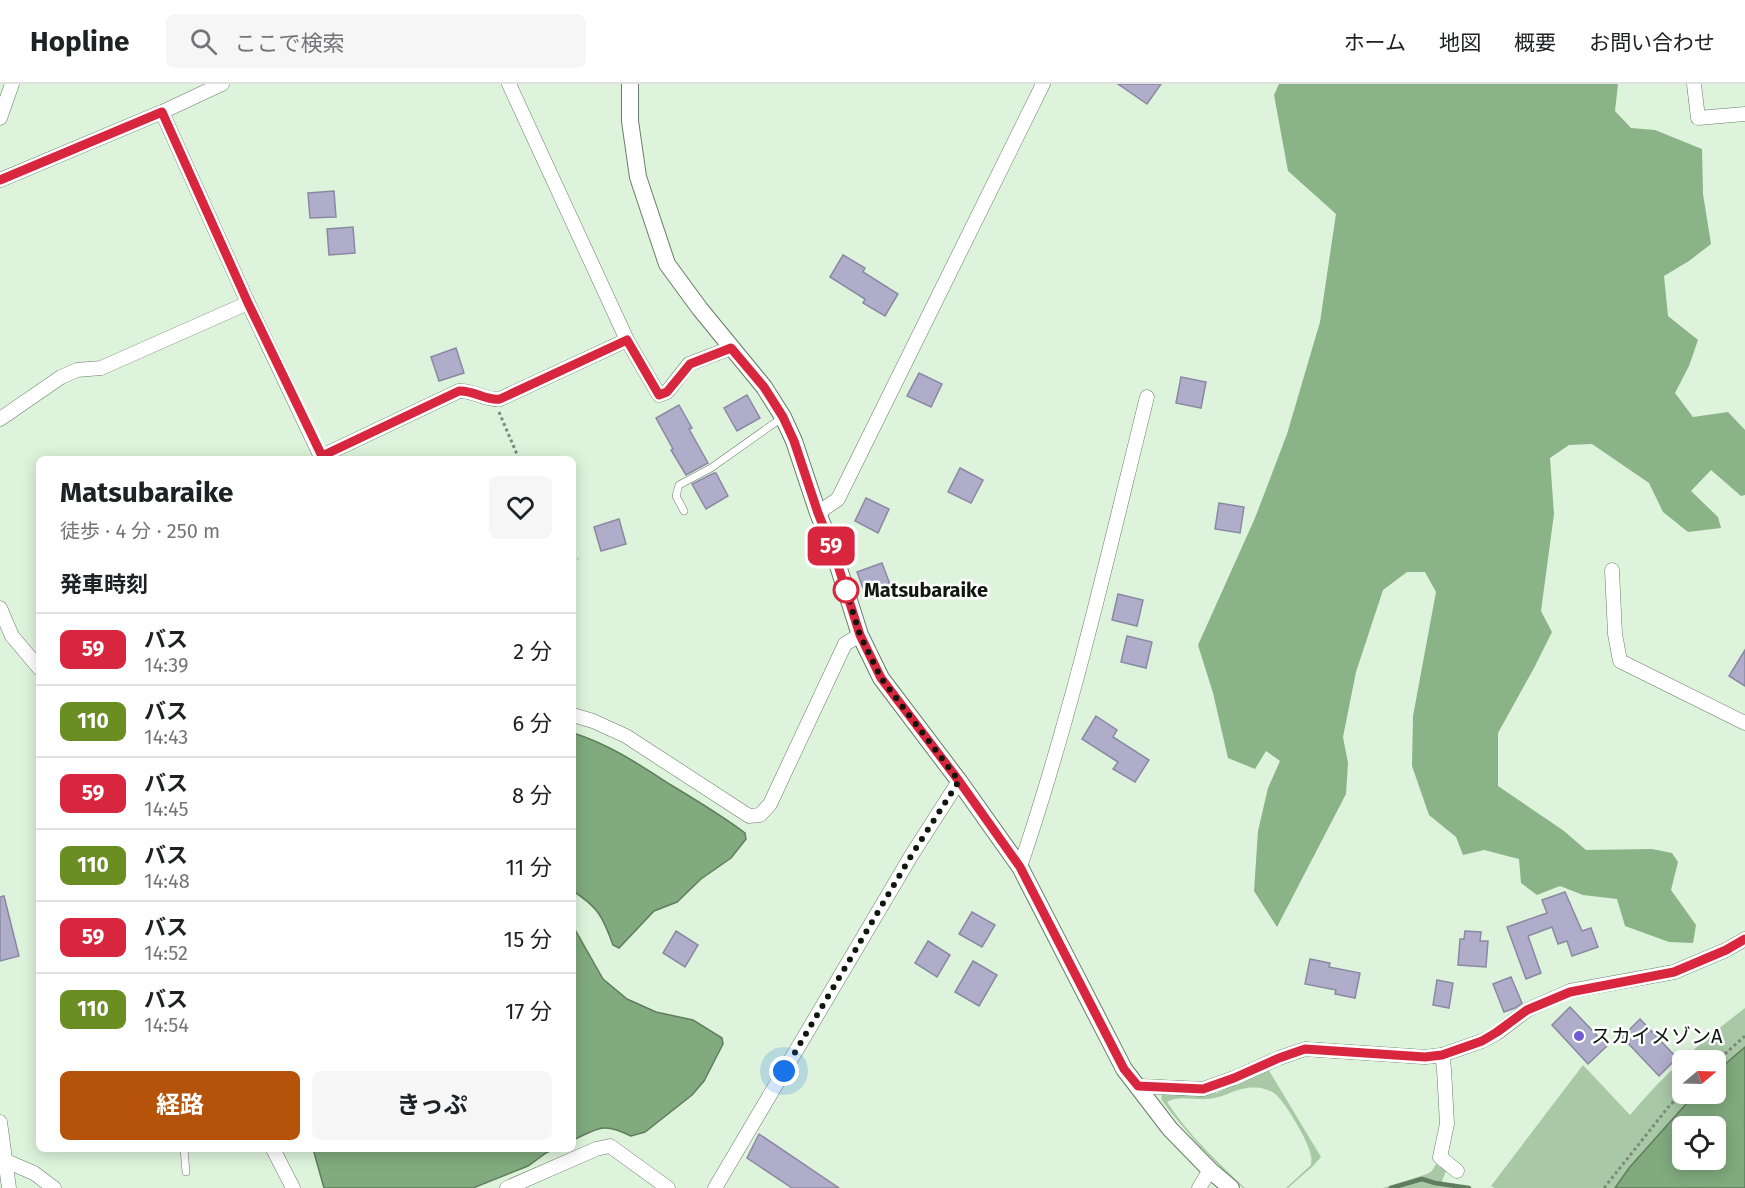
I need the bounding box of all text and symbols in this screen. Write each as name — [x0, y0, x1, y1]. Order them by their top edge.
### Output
search box — [166, 14, 586, 68]
text: Hopline — [30, 25, 130, 58]
icon: search — [187, 25, 220, 58]
text: ここで検索 — [235, 30, 345, 57]
text: ホーム — [1344, 30, 1406, 56]
text: 地図 — [1439, 30, 1481, 56]
text: 概要 — [1514, 30, 1556, 56]
text: お問い合わせ — [1589, 30, 1715, 56]
text: Matsubaraike — [60, 476, 234, 509]
button: heart — [489, 476, 552, 539]
text: 徒歩 · 4 分 · 250 m — [60, 519, 220, 543]
line badge: 59 — [804, 526, 858, 566]
text: 59 — [820, 533, 842, 559]
text: 発車時刻 — [60, 571, 148, 598]
marker: Matsubaraike — [833, 577, 859, 603]
place label: Matsubaraike — [864, 578, 988, 602]
text: バス — [144, 626, 188, 653]
text: 59 — [82, 636, 104, 662]
text: 2 分 — [513, 638, 552, 665]
text: 14:39 — [144, 653, 189, 677]
text: バス — [144, 698, 188, 725]
text: 110 — [77, 708, 109, 734]
text: 6 分 — [512, 710, 552, 737]
text: 14:43 — [144, 725, 188, 749]
text: バス — [144, 770, 188, 797]
text: 59 — [82, 780, 104, 806]
text: 8 分 — [512, 782, 552, 809]
text: 14:45 — [144, 797, 188, 821]
text: バス — [144, 842, 188, 869]
text: 110 — [77, 852, 109, 878]
text: 11 分 — [505, 854, 552, 881]
text: 14:48 — [144, 869, 190, 893]
text: バス — [144, 914, 188, 941]
text: 59 — [82, 924, 104, 950]
text: 15 分 — [504, 926, 552, 953]
text: 14:52 — [144, 941, 188, 965]
text: バス — [144, 986, 188, 1013]
text: 110 — [77, 996, 109, 1022]
text: 17 分 — [505, 998, 552, 1025]
text: 14:54 — [144, 1013, 189, 1037]
place label: スカイメゾンA — [1591, 1024, 1723, 1048]
marker: スカイメゾンA — [1572, 1029, 1586, 1043]
north arrow — [1672, 1050, 1726, 1104]
map controls — [1672, 1050, 1726, 1170]
your location — [769, 1056, 799, 1086]
button: 経路 — [60, 1071, 300, 1140]
button: きっぷ — [312, 1071, 552, 1140]
button: locate — [1672, 1116, 1726, 1170]

